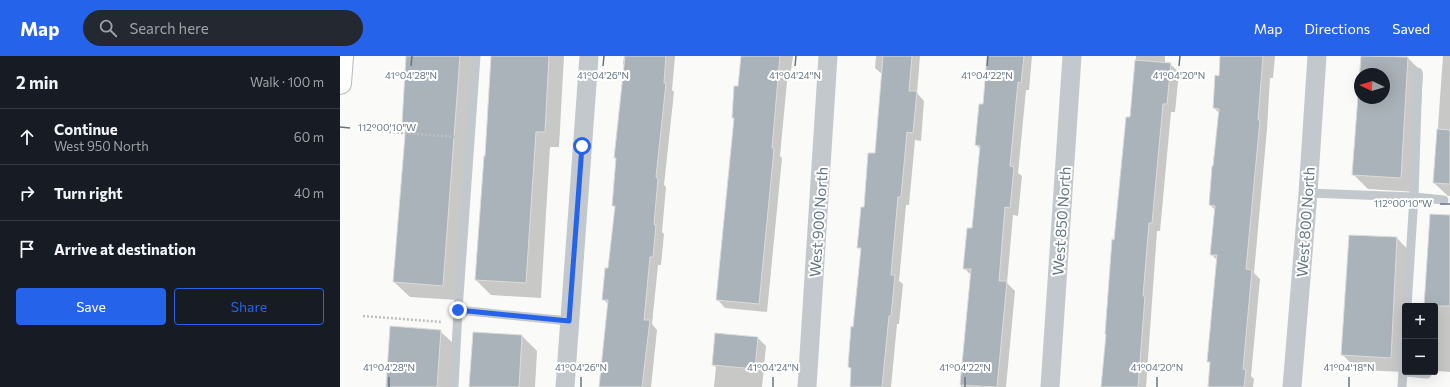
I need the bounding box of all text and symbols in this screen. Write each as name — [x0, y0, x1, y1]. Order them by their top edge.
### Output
search box — [83, 10, 363, 46]
text: Map — [20, 17, 59, 40]
icon: search — [97, 17, 119, 39]
text: Search here — [129, 19, 209, 37]
text: Map — [1254, 20, 1283, 37]
text: Directions — [1305, 20, 1370, 37]
text: Saved — [1392, 20, 1430, 37]
north arrow — [1354, 68, 1390, 104]
text: 41°04'28"N — [385, 69, 437, 81]
text: 41°04'26"N — [577, 69, 629, 81]
text: 41°04'24"N — [769, 69, 821, 81]
text: 41°04'22"N — [961, 69, 1013, 81]
text: 41°04'20"N — [1153, 69, 1205, 81]
text: 2 min — [16, 72, 58, 93]
text: Walk · 100 m — [250, 74, 324, 90]
text: Continue — [54, 120, 118, 138]
text: 112°00'10"W — [358, 121, 416, 133]
icon: ahead — [16, 126, 38, 148]
text: 60 m — [294, 129, 324, 145]
route start — [573, 137, 591, 155]
text: West 950 North — [54, 138, 149, 154]
street label: West 900 North — [805, 166, 831, 278]
street label: West 850 North — [1048, 166, 1074, 276]
street label: West 800 North — [1292, 166, 1318, 278]
icon: right — [16, 182, 38, 204]
text: Turn right — [54, 184, 123, 202]
text: 40 m — [294, 185, 324, 201]
text: 112°00'10"W — [1374, 197, 1432, 209]
icon: arrive — [16, 238, 38, 260]
text: Arrive at destination — [54, 240, 196, 258]
button: Save — [16, 288, 166, 325]
button: Share — [174, 288, 324, 325]
route end — [449, 301, 467, 319]
map controls — [1402, 303, 1438, 375]
button: + — [1402, 303, 1438, 339]
button: − — [1402, 339, 1438, 375]
text: 41°04'28"N — [363, 361, 415, 373]
text: 41°04'26"N — [555, 361, 607, 373]
text: 41°04'24"N — [747, 361, 799, 373]
text: 41°04'22"N — [939, 361, 991, 373]
text: 41°04'20"N — [1131, 361, 1183, 373]
text: 41°04'18"N — [1324, 361, 1374, 373]

